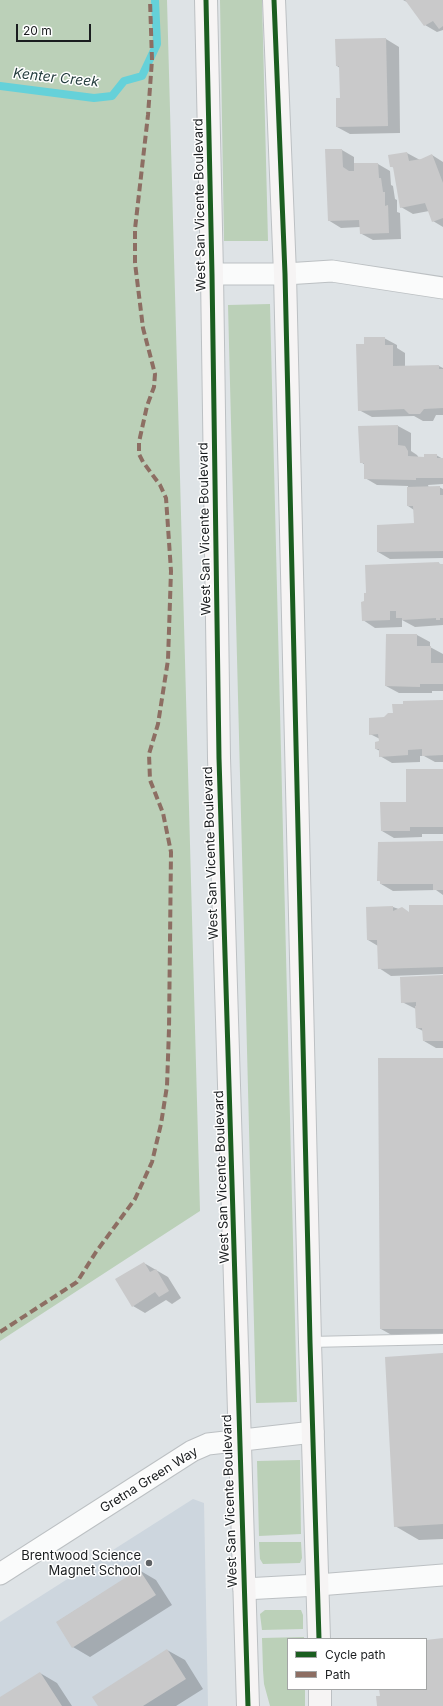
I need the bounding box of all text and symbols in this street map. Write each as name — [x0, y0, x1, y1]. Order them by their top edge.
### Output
scale bar — [18, 16, 93, 42]
text: 20 m — [23, 23, 52, 38]
water label: Kenter Creek — [12, 65, 100, 91]
street label: West San Vicente Boulevard — [191, 118, 209, 292]
street label: West San Vicente Boulevard — [196, 442, 214, 616]
street label: West San Vicente Boulevard — [200, 766, 222, 940]
street label: West San Vicente Boulevard — [211, 1090, 233, 1264]
street label: West San Vicente Boulevard — [219, 1414, 241, 1588]
street label: Gretna Green Way — [97, 1444, 201, 1516]
place label: Brentwood Science Magnet School — [21, 1548, 141, 1579]
marker: Brentwood Science Magnet School — [144, 1558, 154, 1568]
legend — [287, 1638, 427, 1690]
text: Cycle path — [325, 1647, 386, 1662]
text: Path — [325, 1667, 350, 1682]

